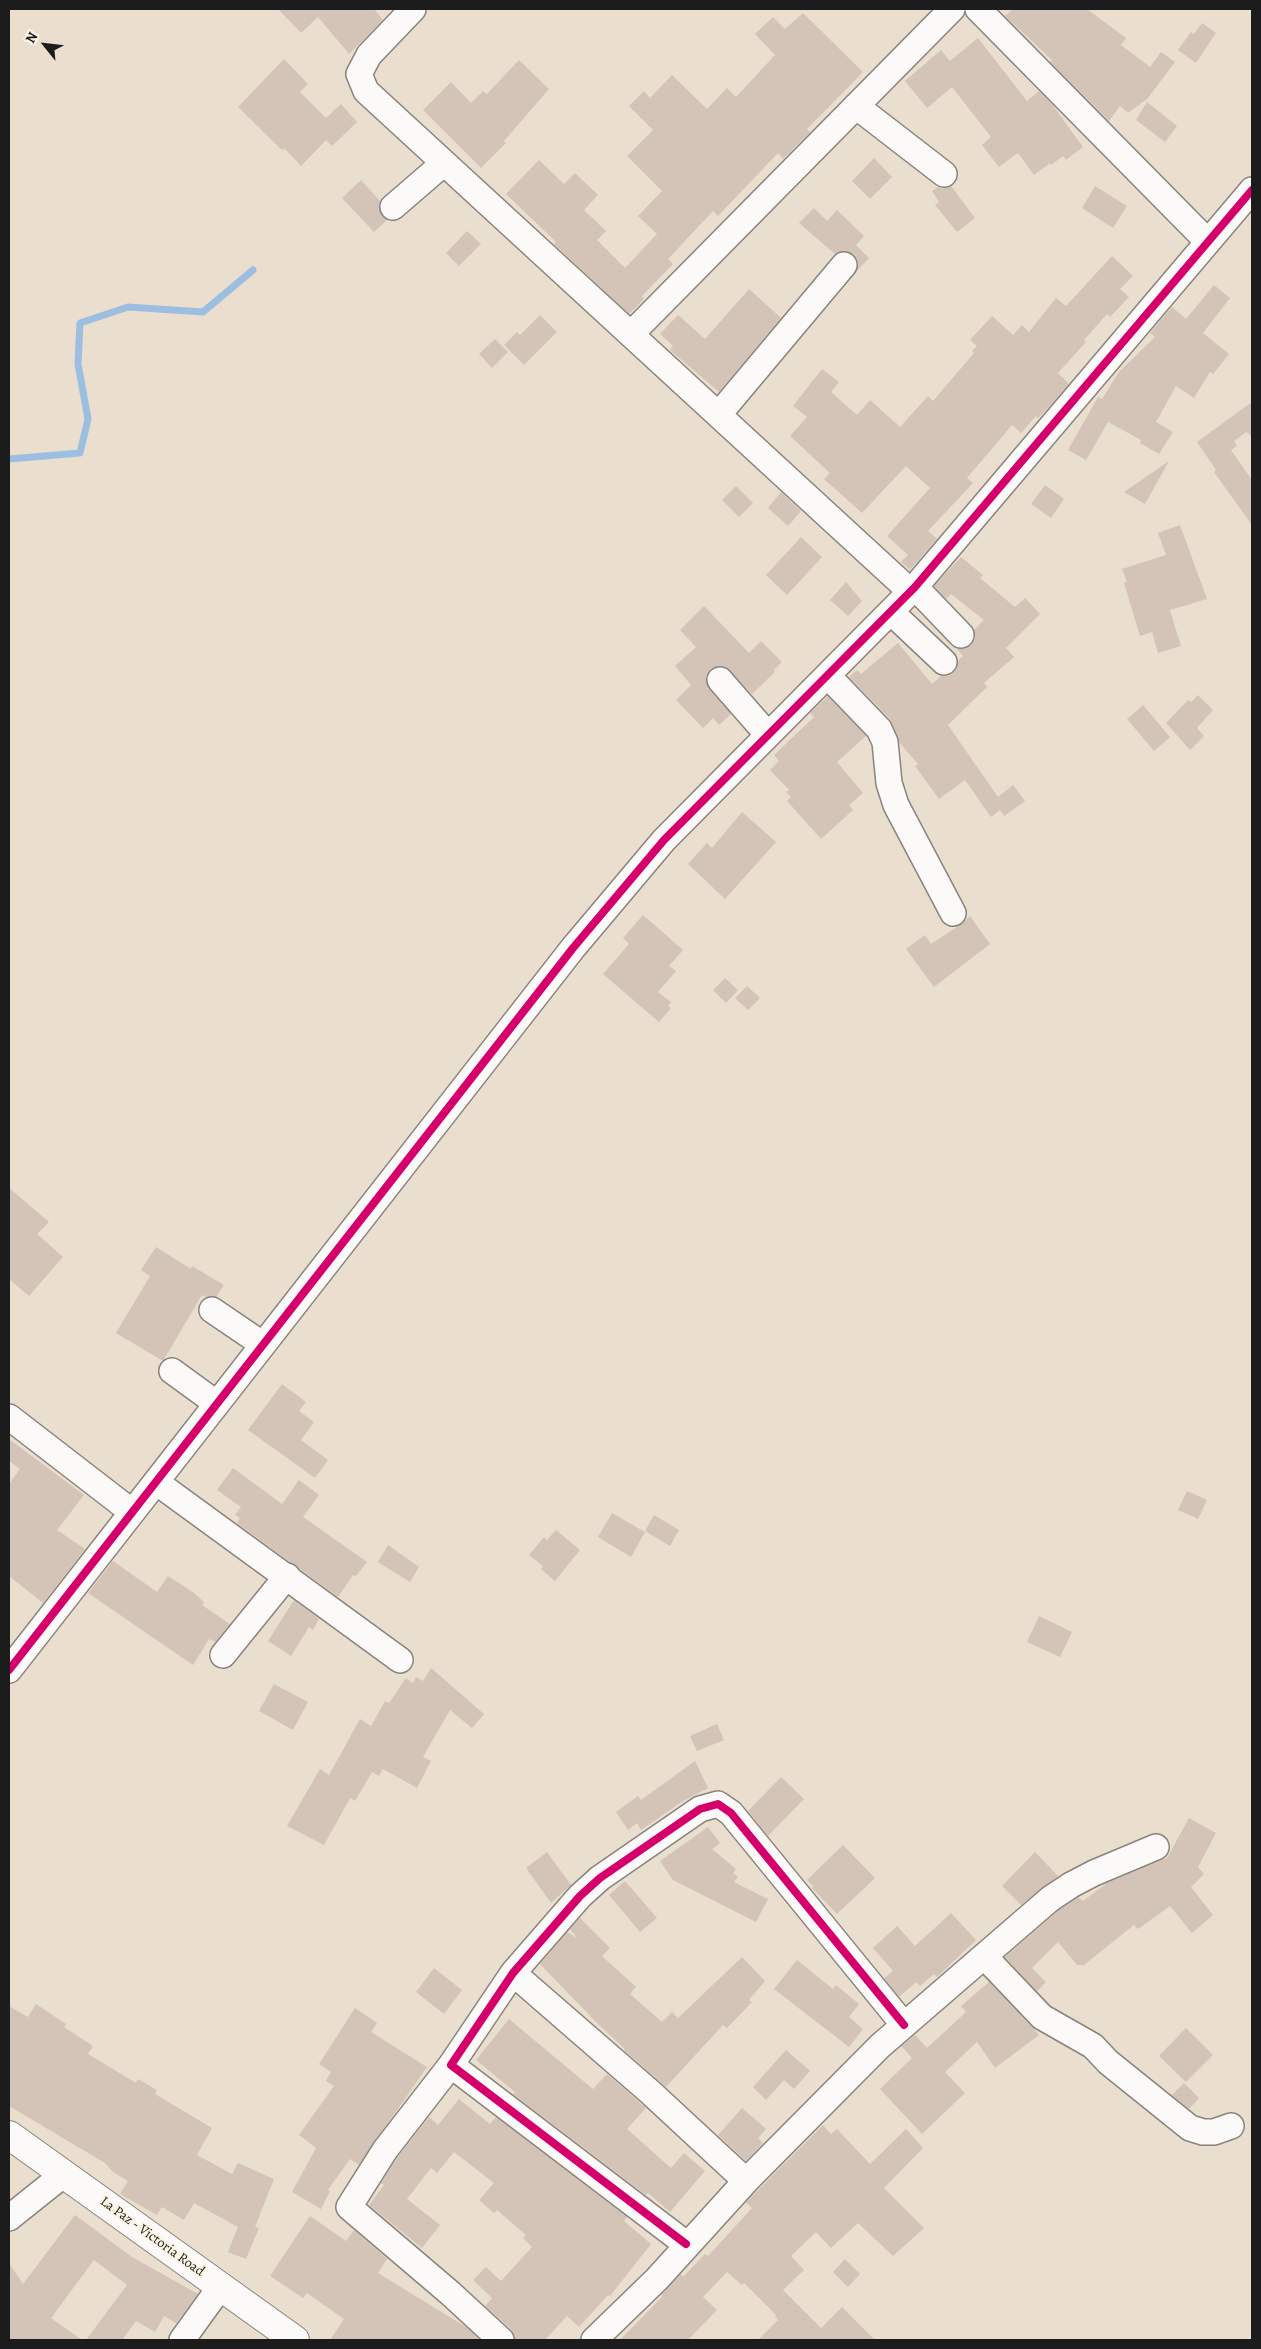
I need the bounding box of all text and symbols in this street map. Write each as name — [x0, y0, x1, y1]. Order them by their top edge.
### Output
north arrow — [20, 20, 70, 70]
text: N — [21, 28, 42, 47]
street label: La Paz - Victoria Road — [97, 2194, 207, 2280]

